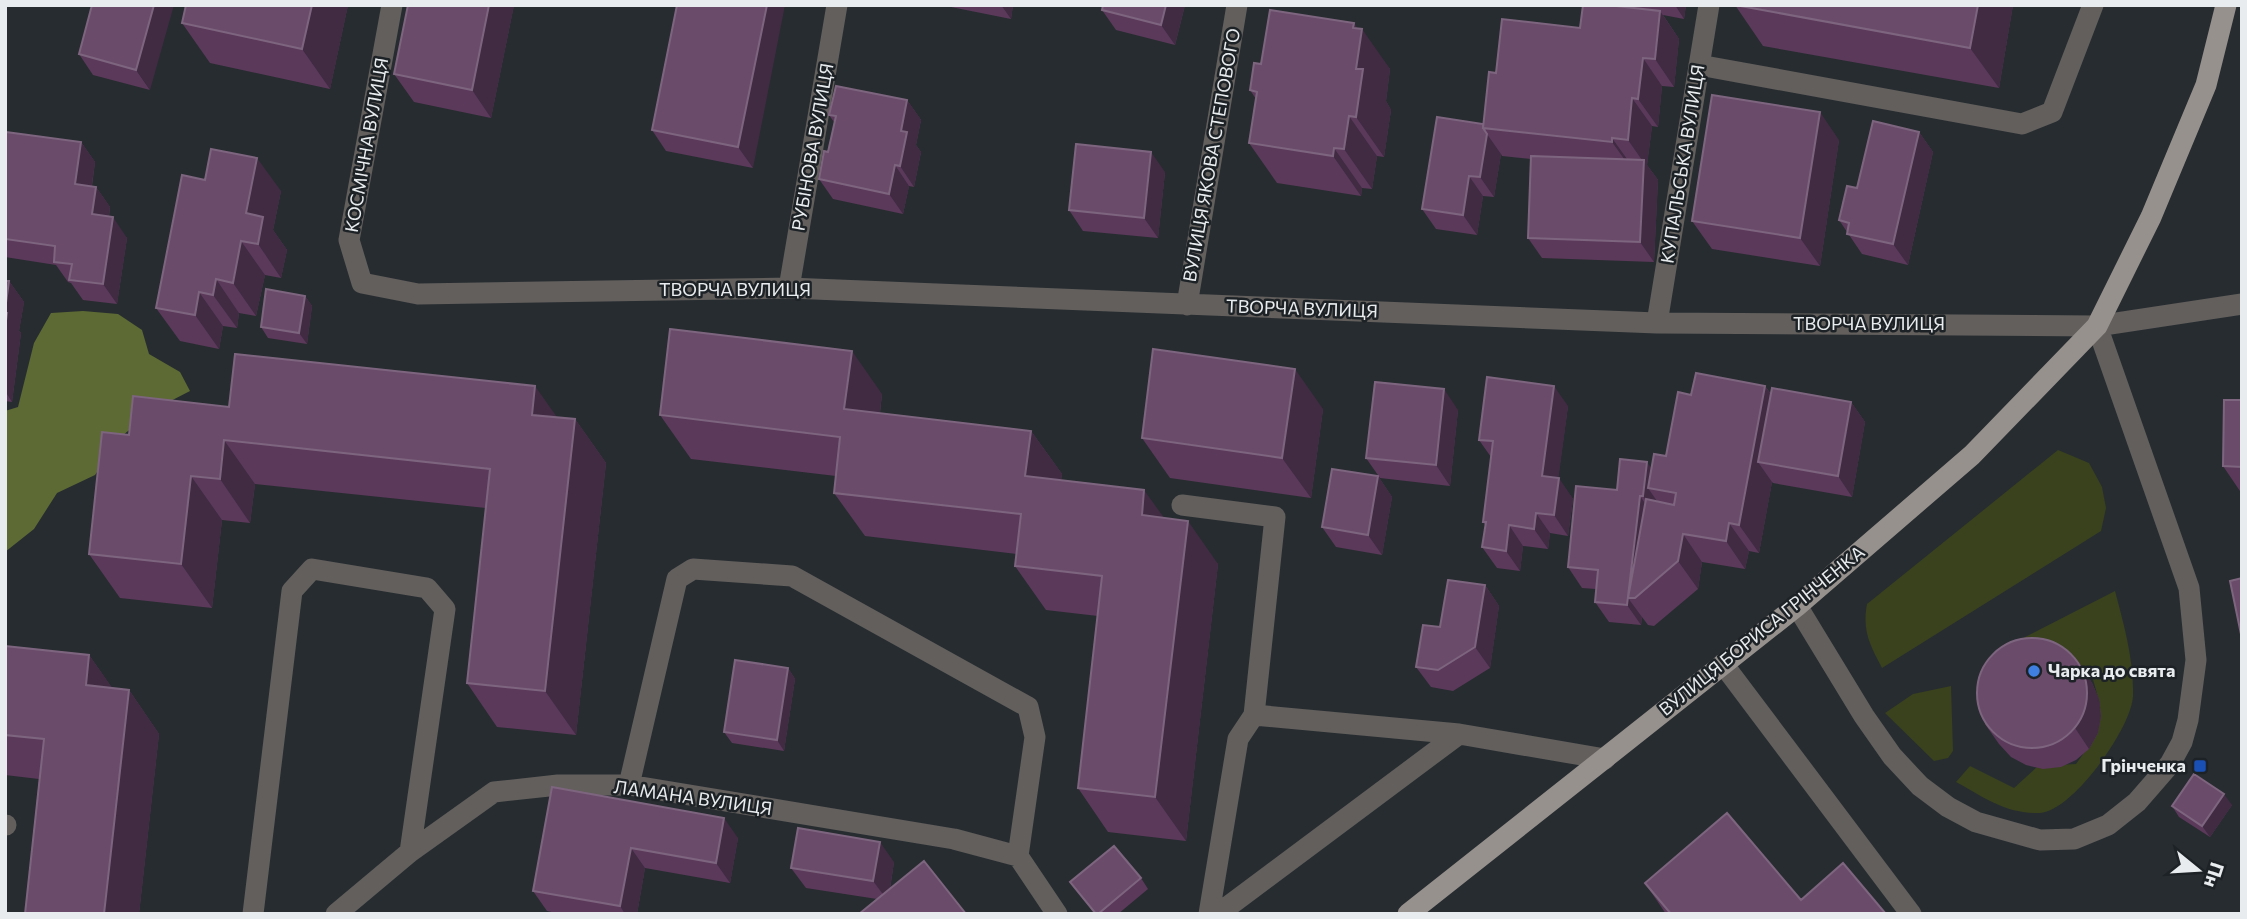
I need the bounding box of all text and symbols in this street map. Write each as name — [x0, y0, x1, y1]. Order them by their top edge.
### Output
street label: ВУЛИЦЯ ЯКОВА СТЕПОВОГО — [1178, 26, 1244, 283]
street label: КОСМІЧНА ВУЛИЦЯ — [340, 56, 392, 234]
street label: РУБІНОВА ВУЛИЦЯ — [786, 61, 838, 232]
street label: КУПАЛЬСЬКА ВУЛИЦЯ — [1655, 63, 1709, 265]
street label: ТВОРЧА ВУЛИЦЯ — [659, 278, 811, 300]
street label: ТВОРЧА ВУЛИЦЯ — [1226, 294, 1378, 322]
street label: ТВОРЧА ВУЛИЦЯ — [1793, 312, 1945, 334]
street label: ВУЛИЦЯ БОРИСА ГРІНЧЕНКА — [1654, 540, 1869, 720]
place label: Чарка до свята — [2048, 659, 2175, 681]
marker: Чарка до свята — [2026, 663, 2042, 679]
place label: Грінченка — [2101, 754, 2186, 776]
marker: Грінченка — [2192, 758, 2208, 774]
street label: ЛАМАНА ВУЛИЦЯ — [613, 775, 774, 819]
north arrow — [2163, 835, 2233, 905]
text: Пн — [2200, 860, 2229, 891]

